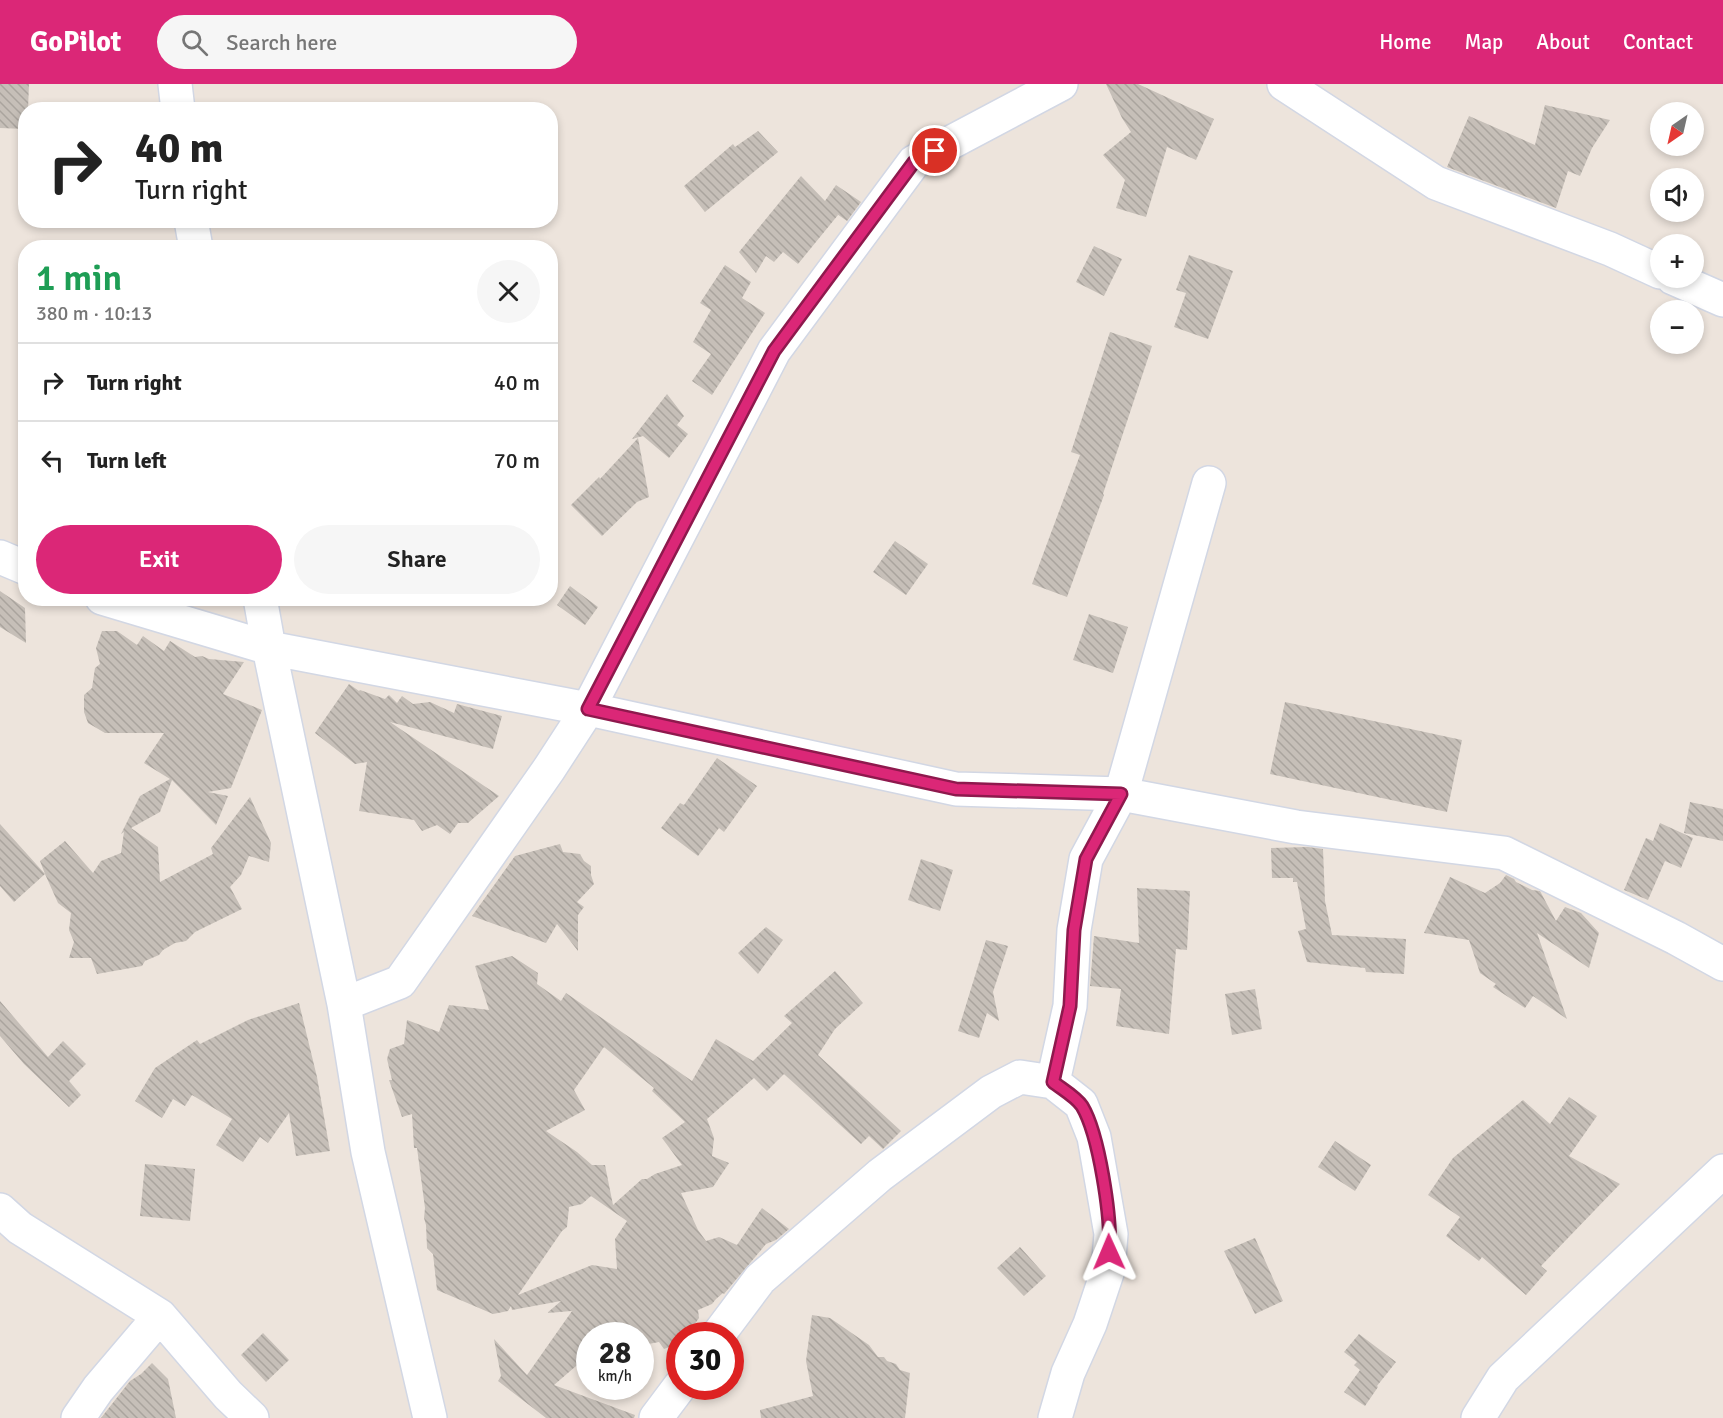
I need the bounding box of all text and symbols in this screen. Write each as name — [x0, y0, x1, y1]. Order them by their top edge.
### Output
search box — [157, 15, 577, 69]
text: GoPilot — [30, 25, 121, 59]
icon: search — [178, 26, 211, 59]
text: Search here — [226, 29, 337, 56]
text: Home — [1379, 29, 1432, 55]
text: Map — [1465, 29, 1503, 55]
text: About — [1536, 29, 1590, 55]
text: Contact — [1623, 29, 1693, 55]
north arrow — [1650, 102, 1704, 156]
map controls — [1650, 102, 1704, 354]
text: 40 m — [135, 123, 224, 174]
pin — [909, 125, 960, 176]
icon: right — [36, 126, 114, 204]
icon: arrive — [918, 134, 951, 167]
button: sound — [1650, 168, 1704, 222]
text: Turn right — [135, 174, 248, 207]
button: + — [1650, 234, 1704, 288]
text: 1 min — [36, 256, 122, 301]
button: close — [477, 260, 540, 323]
button: − — [1650, 300, 1704, 354]
text: 380 m · 10:13 — [36, 301, 152, 326]
icon: right — [36, 366, 69, 399]
text: Turn right — [87, 369, 182, 396]
text: 40 m — [494, 369, 540, 396]
icon: left — [36, 444, 69, 477]
text: Turn left — [87, 447, 167, 474]
text: 70 m — [494, 447, 540, 474]
button: Exit — [36, 525, 282, 594]
button: Share — [294, 525, 540, 594]
position arrow — [1077, 1220, 1141, 1284]
speed limit sign: 30 — [666, 1322, 744, 1400]
text: 28 — [599, 1335, 631, 1372]
text: km/h — [598, 1367, 632, 1385]

